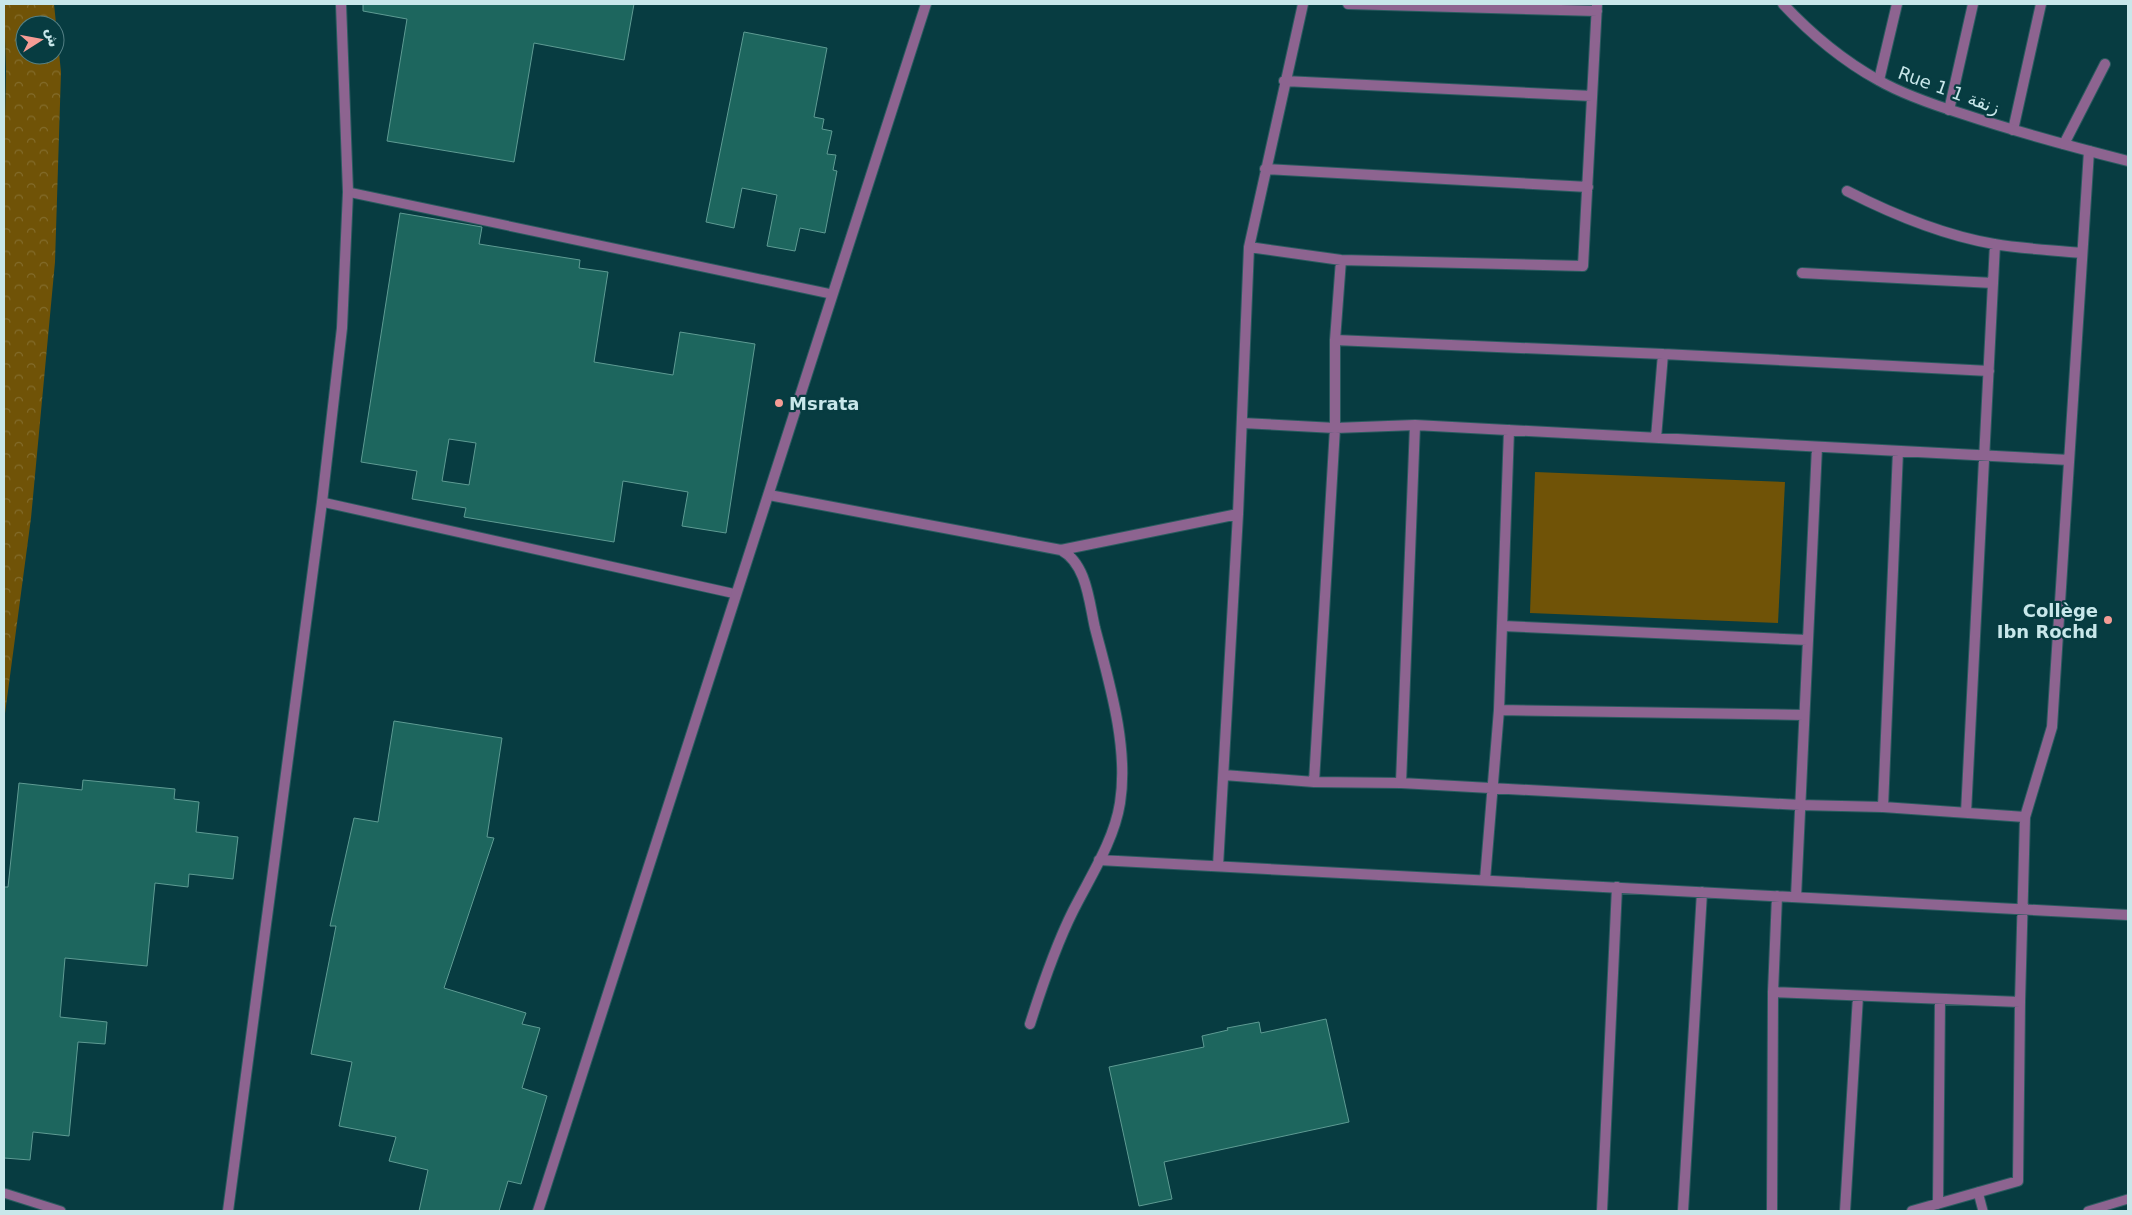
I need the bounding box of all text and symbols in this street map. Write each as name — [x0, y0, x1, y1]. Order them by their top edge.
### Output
north arrow — [15, 15, 65, 65]
text: ش — [43, 27, 62, 49]
street label: Rue 1 زنقة 1 — [1895, 62, 2003, 118]
place label: Msrata — [789, 393, 859, 414]
marker: Msrata — [773, 397, 785, 409]
place label: Collège Ibn Rochd — [1997, 600, 2098, 642]
marker: Collège Ibn Rochd — [2102, 614, 2114, 626]

